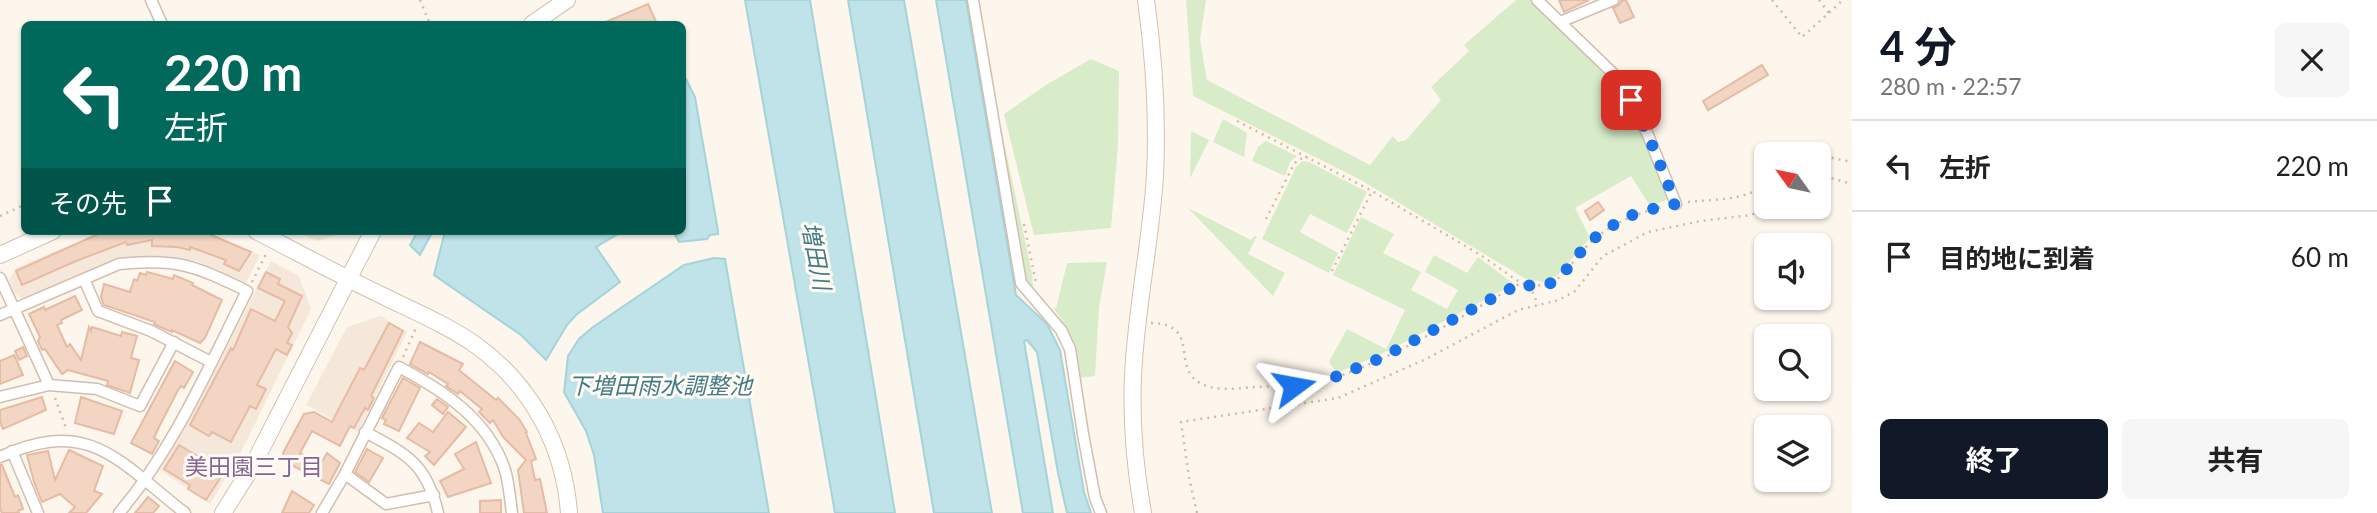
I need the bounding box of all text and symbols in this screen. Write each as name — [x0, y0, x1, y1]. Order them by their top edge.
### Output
text: 4 分 — [1880, 21, 1957, 71]
button: close — [2275, 23, 2349, 97]
text: 220 m — [164, 43, 302, 101]
icon: left — [49, 49, 140, 140]
pin — [1601, 70, 1661, 130]
text: 280 m · 22:57 — [1880, 72, 2022, 100]
icon: arrive — [1612, 81, 1650, 119]
text: 左折 — [164, 107, 228, 146]
north arrow — [1754, 142, 1830, 219]
map controls — [1754, 142, 1831, 492]
icon: left — [1880, 147, 1918, 185]
text: 220 m — [2276, 150, 2349, 182]
text: 左折 — [1939, 151, 1991, 183]
icon: arrive — [141, 182, 179, 220]
text: その先 — [49, 187, 127, 219]
water label: 増田川 — [797, 219, 838, 295]
button: sound — [1754, 233, 1831, 310]
icon: arrive — [1880, 238, 1918, 276]
text: 60 m — [2291, 241, 2349, 273]
text: 目的地に到着 — [1939, 242, 2095, 274]
button: search — [1754, 324, 1831, 401]
position arrow — [1257, 349, 1331, 423]
water label: 下増田雨水調整池 — [568, 371, 754, 399]
button: layers — [1754, 415, 1831, 492]
button: 終了 — [1880, 419, 2108, 499]
button: 共有 — [2122, 419, 2349, 499]
district label: 美田園三丁目 — [185, 452, 323, 480]

